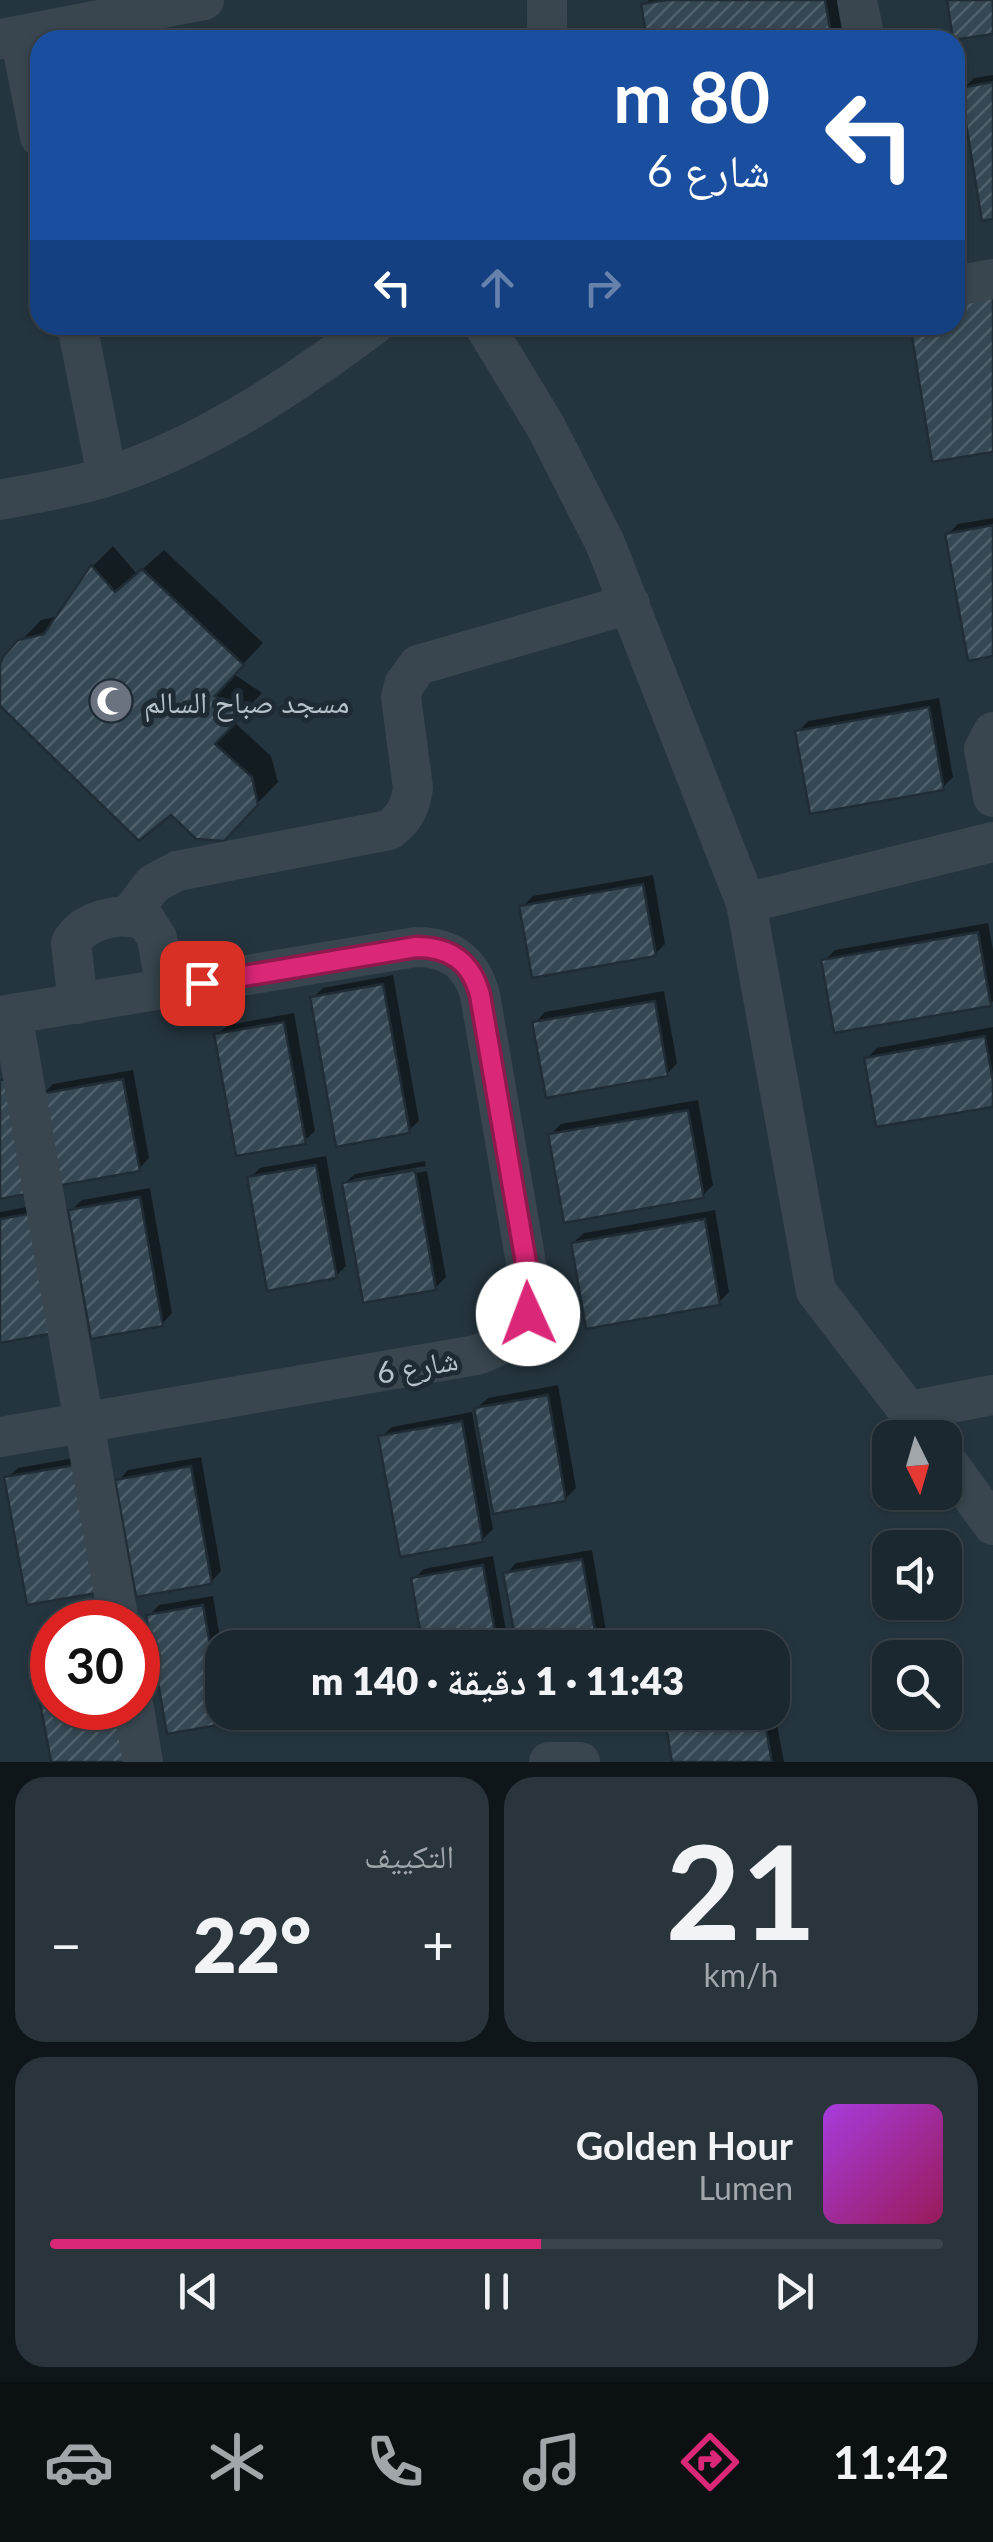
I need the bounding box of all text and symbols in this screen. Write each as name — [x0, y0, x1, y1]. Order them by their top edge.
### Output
text: 80 m — [613, 54, 770, 138]
icon: left — [805, 70, 935, 200]
text: شارع 6 — [647, 143, 770, 197]
icon: left — [365, 260, 420, 315]
icon: ahead — [470, 260, 525, 315]
icon: right — [575, 260, 630, 315]
mosque icon: مسجد صباح السالم — [88, 678, 134, 724]
place label: مسجد صباح السالم — [144, 683, 349, 723]
pin — [160, 941, 245, 1026]
icon: arrive — [175, 956, 230, 1011]
position arrow — [476, 1262, 580, 1366]
street label: شارع 6 — [373, 1340, 461, 1393]
north arrow — [872, 1420, 962, 1510]
map controls — [872, 1420, 962, 1730]
button: sound — [872, 1530, 962, 1620]
speed limit sign: 30 — [30, 1600, 160, 1730]
button: search — [872, 1640, 962, 1730]
text: 11:43 · 1 دقيقة · 140 m — [311, 1657, 684, 1703]
text: 21 — [666, 1812, 816, 1968]
text: التكييف — [364, 1836, 454, 1875]
text: 22° — [193, 1899, 311, 1989]
text: − — [50, 1911, 82, 1977]
text: + — [422, 1911, 454, 1977]
text: km/h — [704, 1955, 778, 1994]
text: Golden Hour — [576, 2122, 793, 2168]
text: Lumen — [699, 2168, 793, 2207]
icon: previous — [171, 2264, 226, 2319]
icon: pause — [469, 2264, 524, 2319]
icon: next — [767, 2264, 822, 2319]
icon: car — [44, 2427, 114, 2497]
icon: climate — [202, 2427, 272, 2497]
icon: phone — [360, 2427, 430, 2497]
icon: music — [517, 2427, 587, 2497]
icon: directions — [675, 2427, 745, 2497]
text: 11:42 — [833, 2435, 949, 2489]

